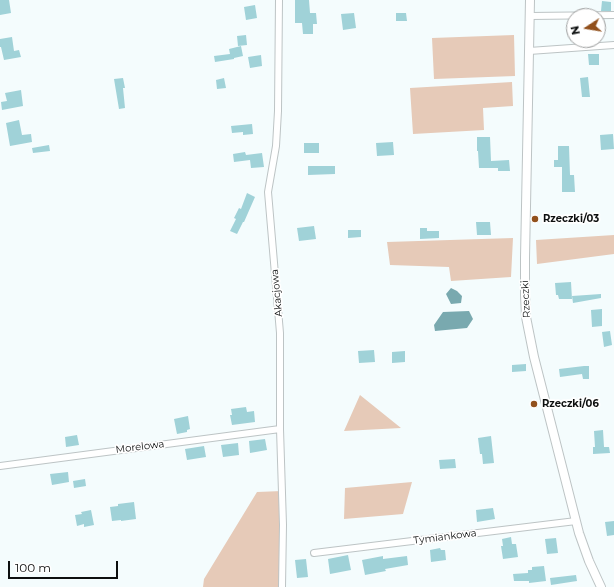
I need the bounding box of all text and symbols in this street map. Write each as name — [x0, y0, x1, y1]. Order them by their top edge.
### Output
north arrow — [566, 8, 606, 48]
text: N — [567, 24, 583, 36]
place label: Rzeczki/03 — [543, 213, 599, 225]
marker: Rzeczki/03 — [530, 214, 540, 224]
street label: Akacjowa — [269, 269, 285, 317]
street label: Rzeczki — [519, 280, 533, 318]
place label: Rzeczki/06 — [542, 398, 599, 410]
marker: Rzeczki/06 — [529, 399, 539, 409]
street label: Morelowa — [115, 438, 165, 456]
street label: Tymiankowa — [413, 527, 477, 547]
scale bar — [10, 553, 120, 579]
text: 100 m — [15, 560, 51, 575]

